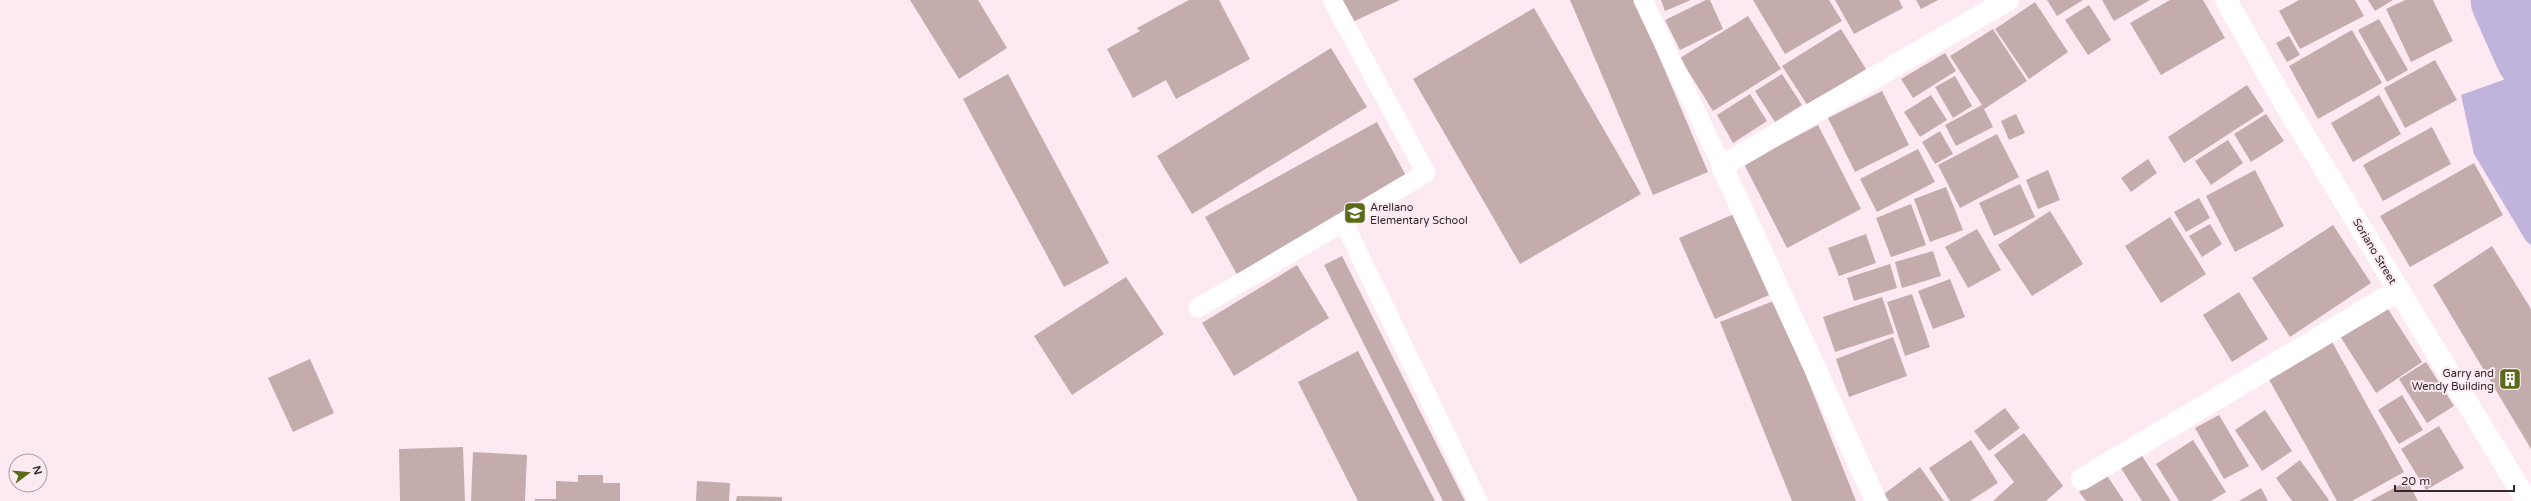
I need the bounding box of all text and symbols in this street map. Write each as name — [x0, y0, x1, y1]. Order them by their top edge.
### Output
school or university icon: Arellano Elementary School — [1342, 200, 1368, 226]
place label: Arellano Elementary School — [1370, 201, 1468, 227]
street label: Soriano Street — [2350, 216, 2399, 286]
building icon: Garry and Wendy Building — [2497, 366, 2523, 392]
place label: Garry and Wendy Building — [2412, 367, 2494, 393]
north arrow — [8, 453, 48, 493]
text: N — [30, 464, 45, 476]
scale bar — [2395, 467, 2514, 493]
text: 20 m — [2401, 474, 2430, 488]

